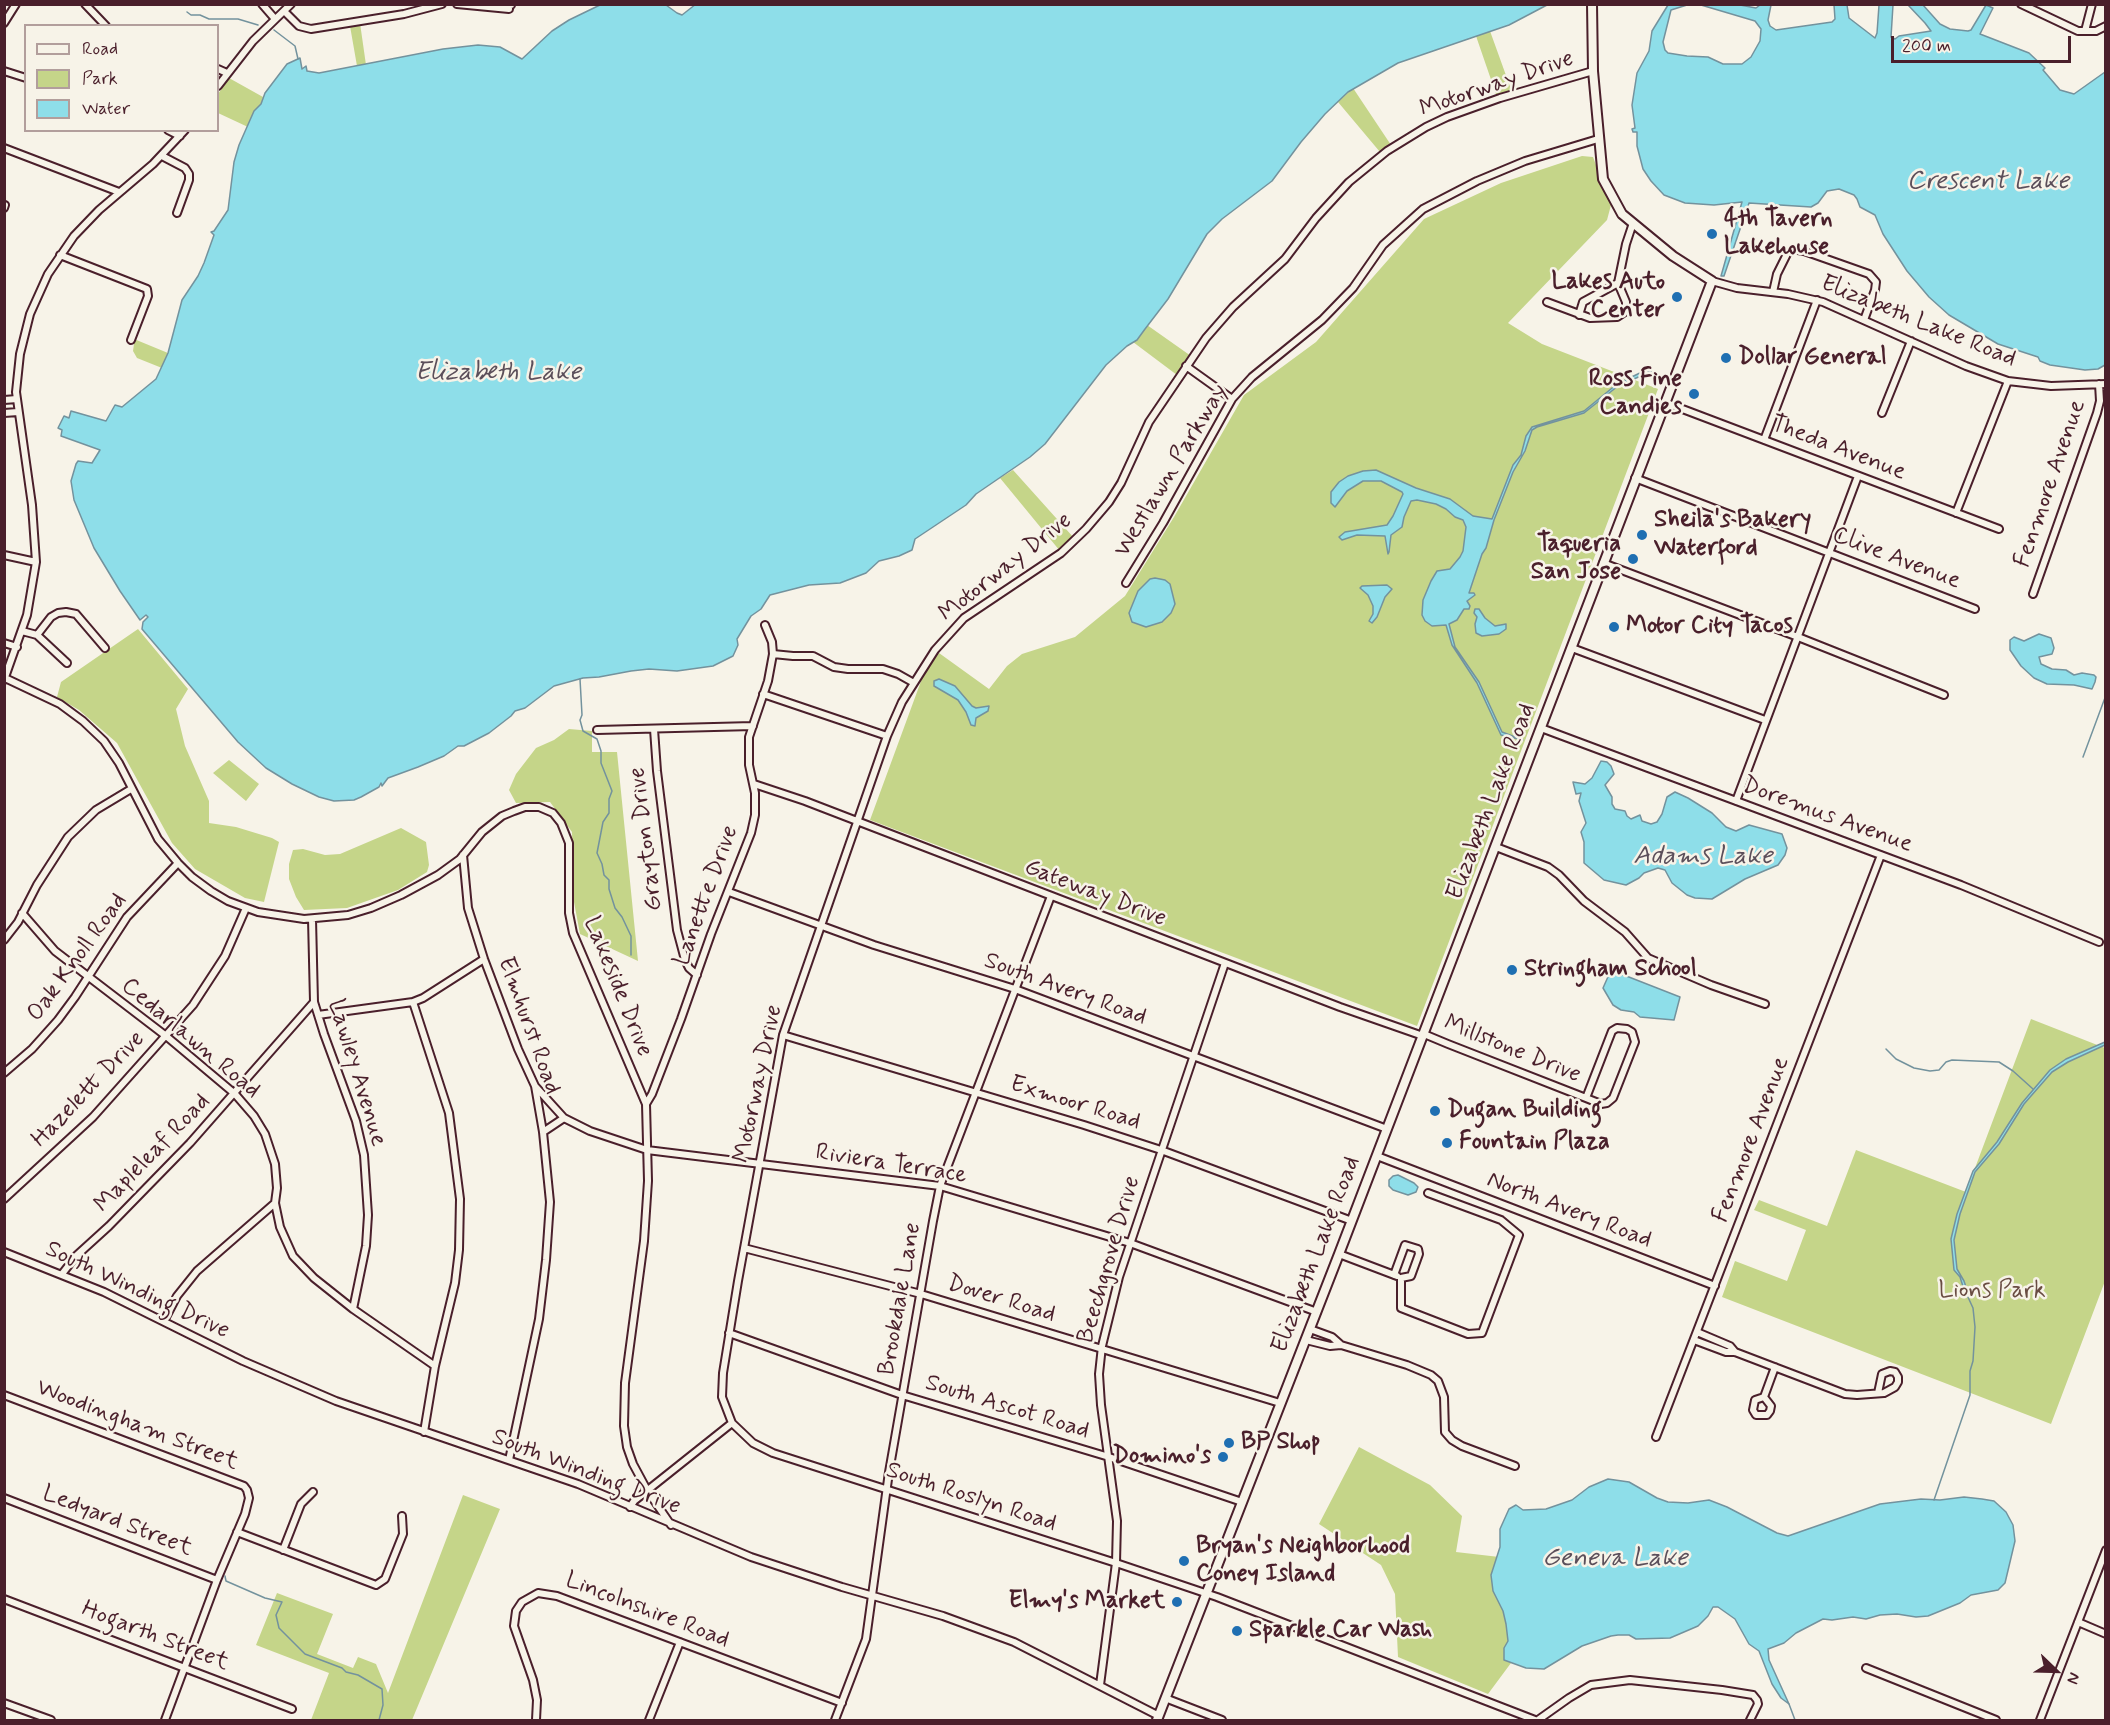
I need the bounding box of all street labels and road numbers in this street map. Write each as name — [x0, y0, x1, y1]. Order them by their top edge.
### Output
street label: Motorway Drive — [1416, 45, 1578, 125]
street label: Elizabeth Lake Road — [1816, 270, 2020, 374]
street label: Westlawn Parkway — [1109, 379, 1235, 563]
street label: Fenmore Avenue — [2009, 396, 2093, 572]
street label: Theda Avenue — [1766, 410, 1910, 488]
street label: Motorway Drive — [934, 507, 1078, 629]
street label: Clive Avenue — [1828, 521, 1964, 597]
street label: Elizabeth Lake Road — [1441, 700, 1543, 904]
street label: Grayton Drive — [624, 765, 670, 913]
street label: Doremus Avenue — [1738, 772, 1916, 860]
street label: Lanette Drive — [668, 822, 746, 970]
street label: Gateway Drive — [1020, 854, 1170, 934]
street label: Oak Knoll Road — [22, 888, 134, 1028]
street label: Lakeside Drive — [576, 913, 658, 1061]
street label: South Avery Road — [980, 947, 1150, 1033]
street label: Elmhurst Road — [490, 953, 566, 1099]
street label: Cedarlawn Road — [114, 972, 266, 1106]
street label: Lawley Avenue — [320, 996, 392, 1150]
street label: Motorway Drive — [728, 1002, 790, 1166]
street label: Millstone Drive — [1439, 1009, 1585, 1091]
street label: Hazelett Drive — [26, 1026, 152, 1154]
street label: Fenmore Avenue — [1707, 1053, 1797, 1227]
street label: Exmoor Road — [1006, 1071, 1144, 1137]
street label: Mapleleaf Road — [89, 1088, 217, 1220]
street label: Riviera Terrace — [813, 1139, 969, 1191]
street label: Elizabeth Lake Road — [1266, 1153, 1368, 1357]
street label: North Avery Road — [1482, 1166, 1656, 1256]
street label: Beechgrove Drive — [1072, 1173, 1148, 1347]
street label: Brookdale Lane — [873, 1220, 929, 1378]
street label: South Winding Drive — [40, 1236, 234, 1346]
street label: Dover Road — [943, 1270, 1059, 1330]
street label: South Ascot Road — [922, 1369, 1092, 1447]
street label: Woodingham Street — [32, 1374, 242, 1478]
street label: South Winding Drive — [487, 1424, 685, 1522]
street label: South Roslyn Road — [882, 1457, 1060, 1539]
street label: Ledyard Street — [38, 1480, 196, 1564]
street label: Lincolnshire Road — [561, 1566, 733, 1656]
street label: Hogarth Street — [77, 1596, 233, 1678]

